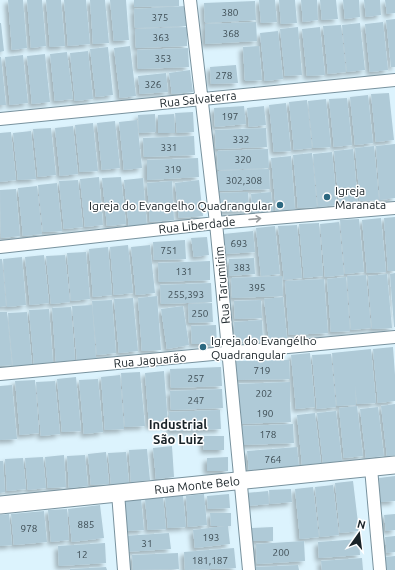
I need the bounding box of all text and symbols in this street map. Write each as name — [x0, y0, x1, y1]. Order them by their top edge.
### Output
house number: 380 — [222, 7, 239, 18]
house number: 375 — [152, 12, 168, 23]
house number: 368 — [223, 28, 240, 39]
house number: 363 — [153, 32, 169, 43]
house number: 353 — [155, 53, 171, 64]
house number: 278 — [216, 70, 233, 81]
house number: 326 — [145, 79, 162, 90]
street label: Rua Salvaterra — [159, 88, 237, 110]
house number: 197 — [222, 111, 238, 122]
house number: 332 — [233, 134, 249, 145]
house number: 331 — [161, 142, 177, 153]
house number: 320 — [235, 154, 252, 165]
house number: 319 — [165, 164, 181, 175]
house number: 302,308 — [226, 175, 263, 186]
place label: Igreja Maranata — [335, 184, 386, 211]
marker: Igreja Maranata — [322, 192, 332, 202]
place label: Igreja do Evangelho Quadrangular — [89, 199, 272, 212]
marker: Igreja do Evangelho Quadrangular — [275, 200, 285, 210]
street label: Rua Liberdade — [158, 214, 236, 236]
one-way arrow — [248, 216, 261, 223]
house number: 693 — [231, 238, 247, 249]
house number: 751 — [161, 245, 177, 256]
street label: Rua Tarumirim — [212, 246, 232, 324]
house number: 383 — [234, 262, 250, 273]
house number: 131 — [176, 266, 192, 277]
house number: 395 — [249, 282, 265, 293]
house number: 255,393 — [168, 289, 204, 300]
house number: 250 — [192, 308, 209, 319]
place label: Igreja do Evangélho Quadrangular — [211, 334, 317, 361]
marker: Igreja do Evangélho Quadrangular — [198, 342, 208, 352]
street label: Rua Jaguarão — [113, 350, 187, 370]
house number: 719 — [254, 365, 270, 376]
house number: 257 — [188, 373, 204, 384]
house number: 202 — [256, 388, 272, 399]
house number: 247 — [188, 395, 204, 406]
house number: 190 — [257, 408, 274, 419]
district label: Industrial São Luiz — [149, 417, 207, 446]
house number: 178 — [260, 429, 277, 440]
house number: 764 — [265, 454, 282, 465]
street label: Rua Monte Belo — [154, 474, 240, 496]
north arrow — [339, 514, 379, 554]
text: N — [356, 517, 367, 531]
house number: 885 — [78, 519, 94, 530]
house number: 978 — [21, 523, 38, 534]
house number: 193 — [203, 532, 219, 543]
house number: 31 — [141, 538, 153, 549]
house number: 200 — [273, 547, 290, 558]
house number: 12 — [76, 549, 88, 560]
house number: 181,187 — [192, 555, 228, 566]

